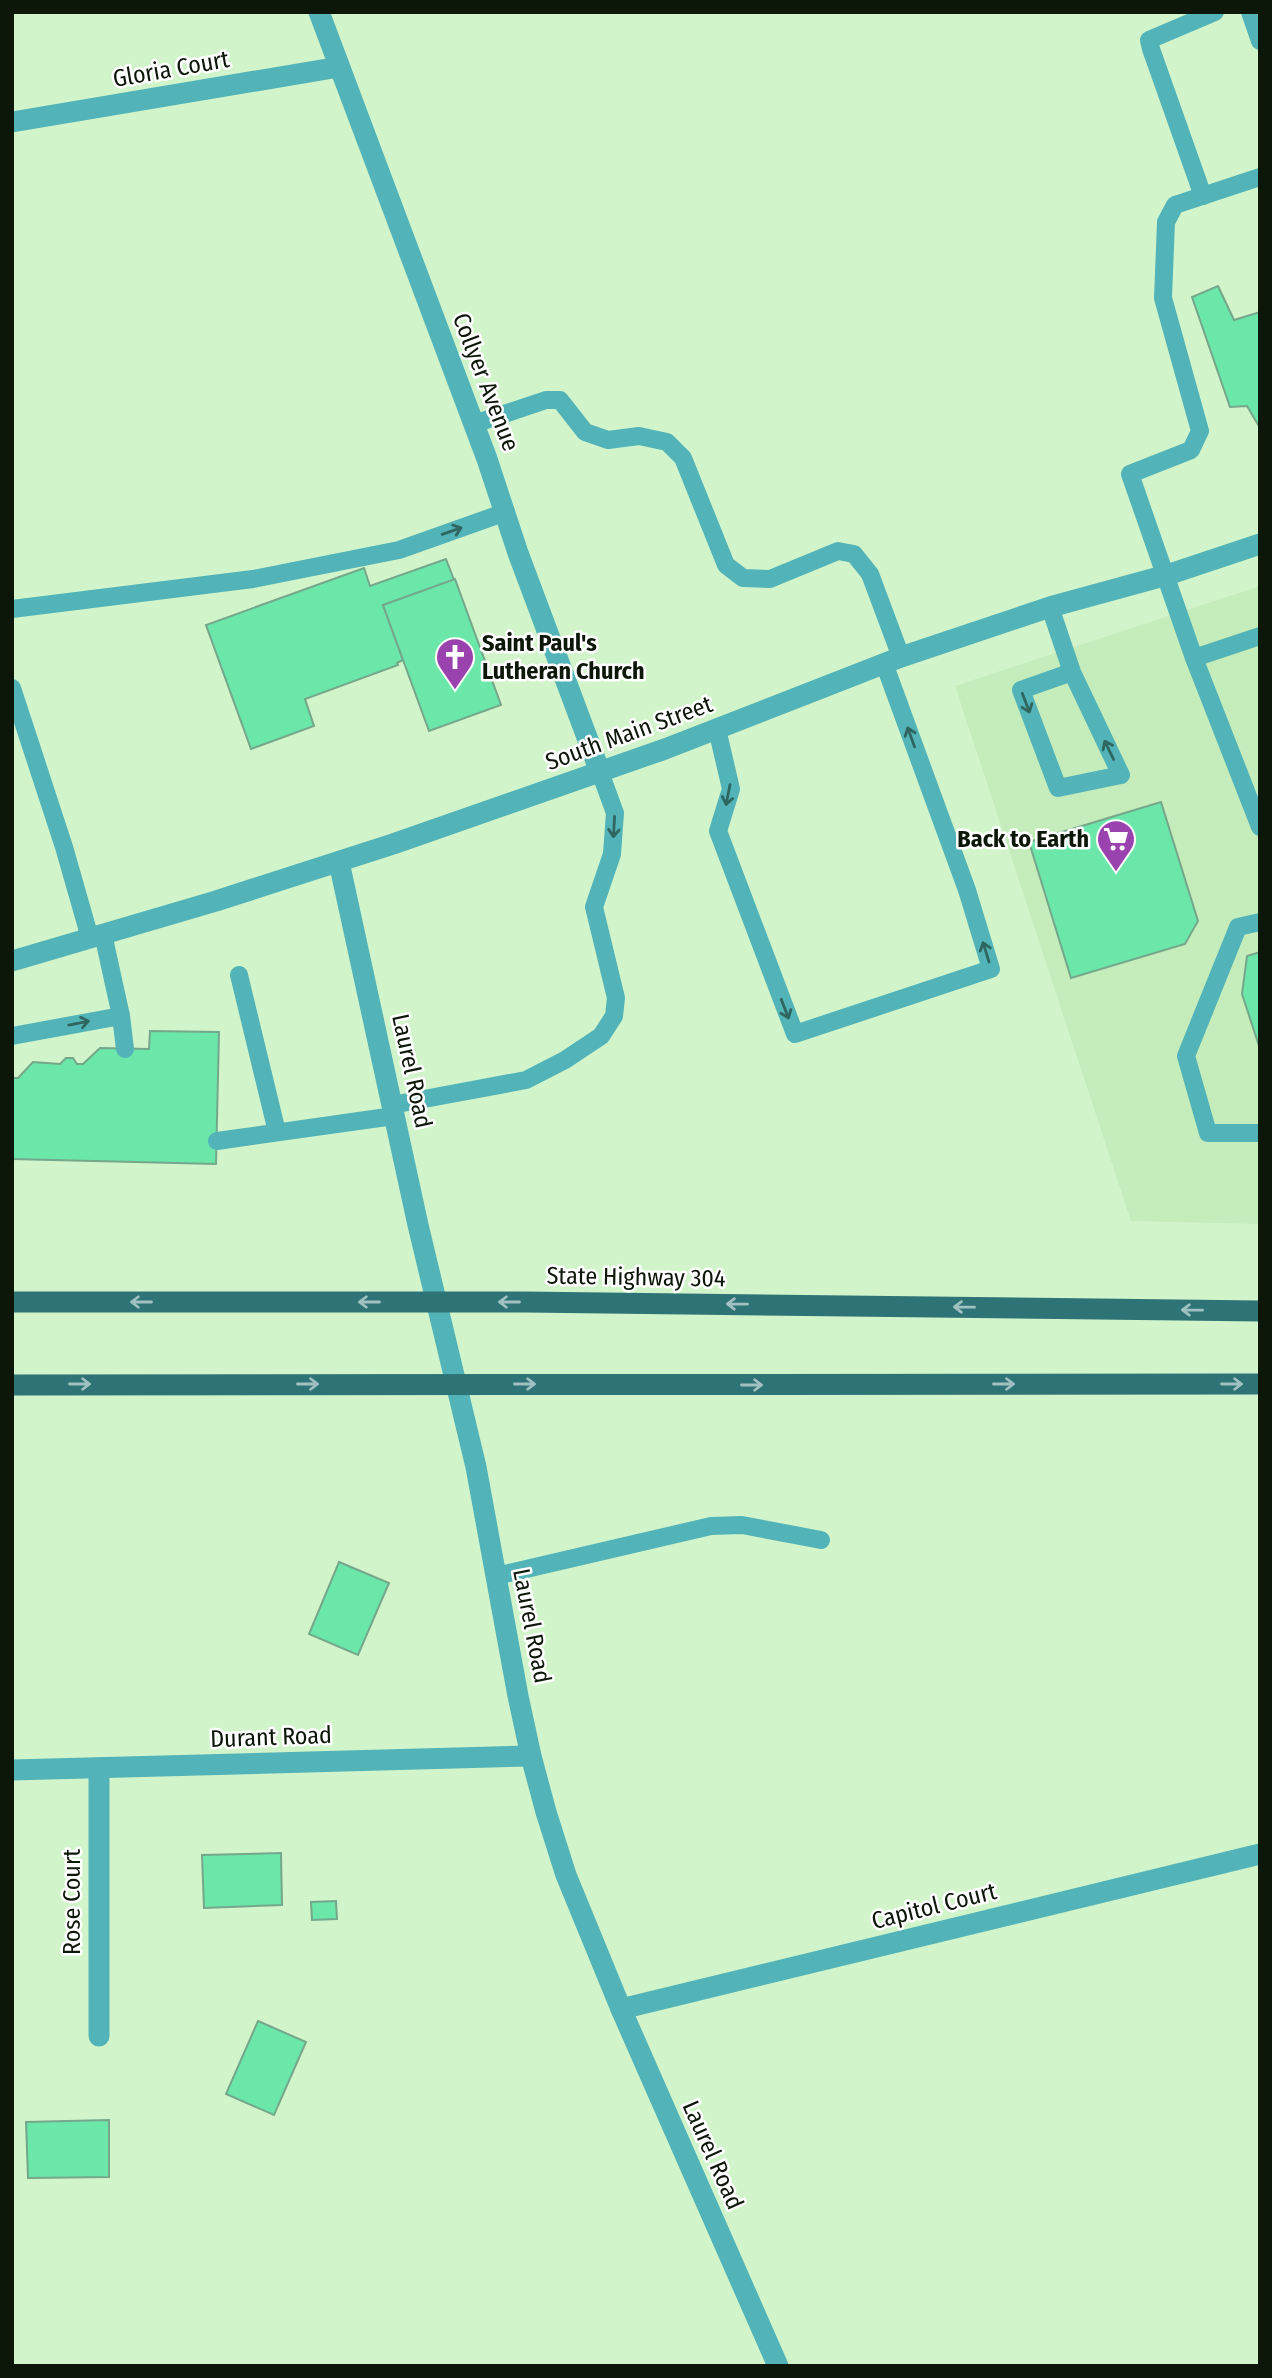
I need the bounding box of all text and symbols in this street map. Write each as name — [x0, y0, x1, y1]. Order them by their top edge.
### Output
street label: Gloria Court — [111, 45, 231, 93]
street label: Collyer Avenue — [447, 309, 525, 455]
one-way arrow — [441, 524, 463, 536]
place label: Saint Paul's Lutheran Church — [482, 629, 645, 685]
church icon: Saint Paul's Lutheran Church — [434, 636, 476, 691]
street label: South Main Street — [542, 690, 716, 776]
one-way arrow — [1020, 691, 1033, 713]
one-way arrow — [904, 727, 916, 749]
one-way arrow — [1102, 740, 1115, 761]
one-way arrow — [721, 784, 734, 806]
one-way arrow — [607, 815, 620, 838]
supermarket icon: Back to Earth — [1095, 818, 1137, 873]
place label: Back to Earth — [957, 825, 1089, 853]
one-way arrow — [979, 941, 992, 963]
one-way arrow — [780, 997, 793, 1019]
street label: Laurel Road — [386, 1011, 438, 1131]
one-way arrow — [67, 1016, 90, 1030]
street label: State Highway 304 — [546, 1261, 726, 1293]
one-way arrow — [130, 1295, 153, 1309]
one-way arrow — [358, 1295, 381, 1309]
one-way arrow — [498, 1295, 521, 1308]
one-way arrow — [725, 1297, 748, 1311]
one-way arrow — [953, 1300, 976, 1314]
one-way arrow — [1180, 1303, 1203, 1317]
one-way arrow — [69, 1377, 92, 1391]
one-way arrow — [296, 1377, 319, 1391]
one-way arrow — [513, 1377, 536, 1391]
one-way arrow — [992, 1377, 1015, 1391]
one-way arrow — [1220, 1377, 1243, 1391]
one-way arrow — [740, 1378, 763, 1391]
street label: Laurel Road — [507, 1566, 557, 1686]
street label: Durant Road — [210, 1721, 332, 1753]
street label: Rose Court — [58, 1849, 86, 1955]
street label: Capitol Court — [869, 1877, 999, 1935]
street label: Laurel Road — [677, 2096, 749, 2214]

